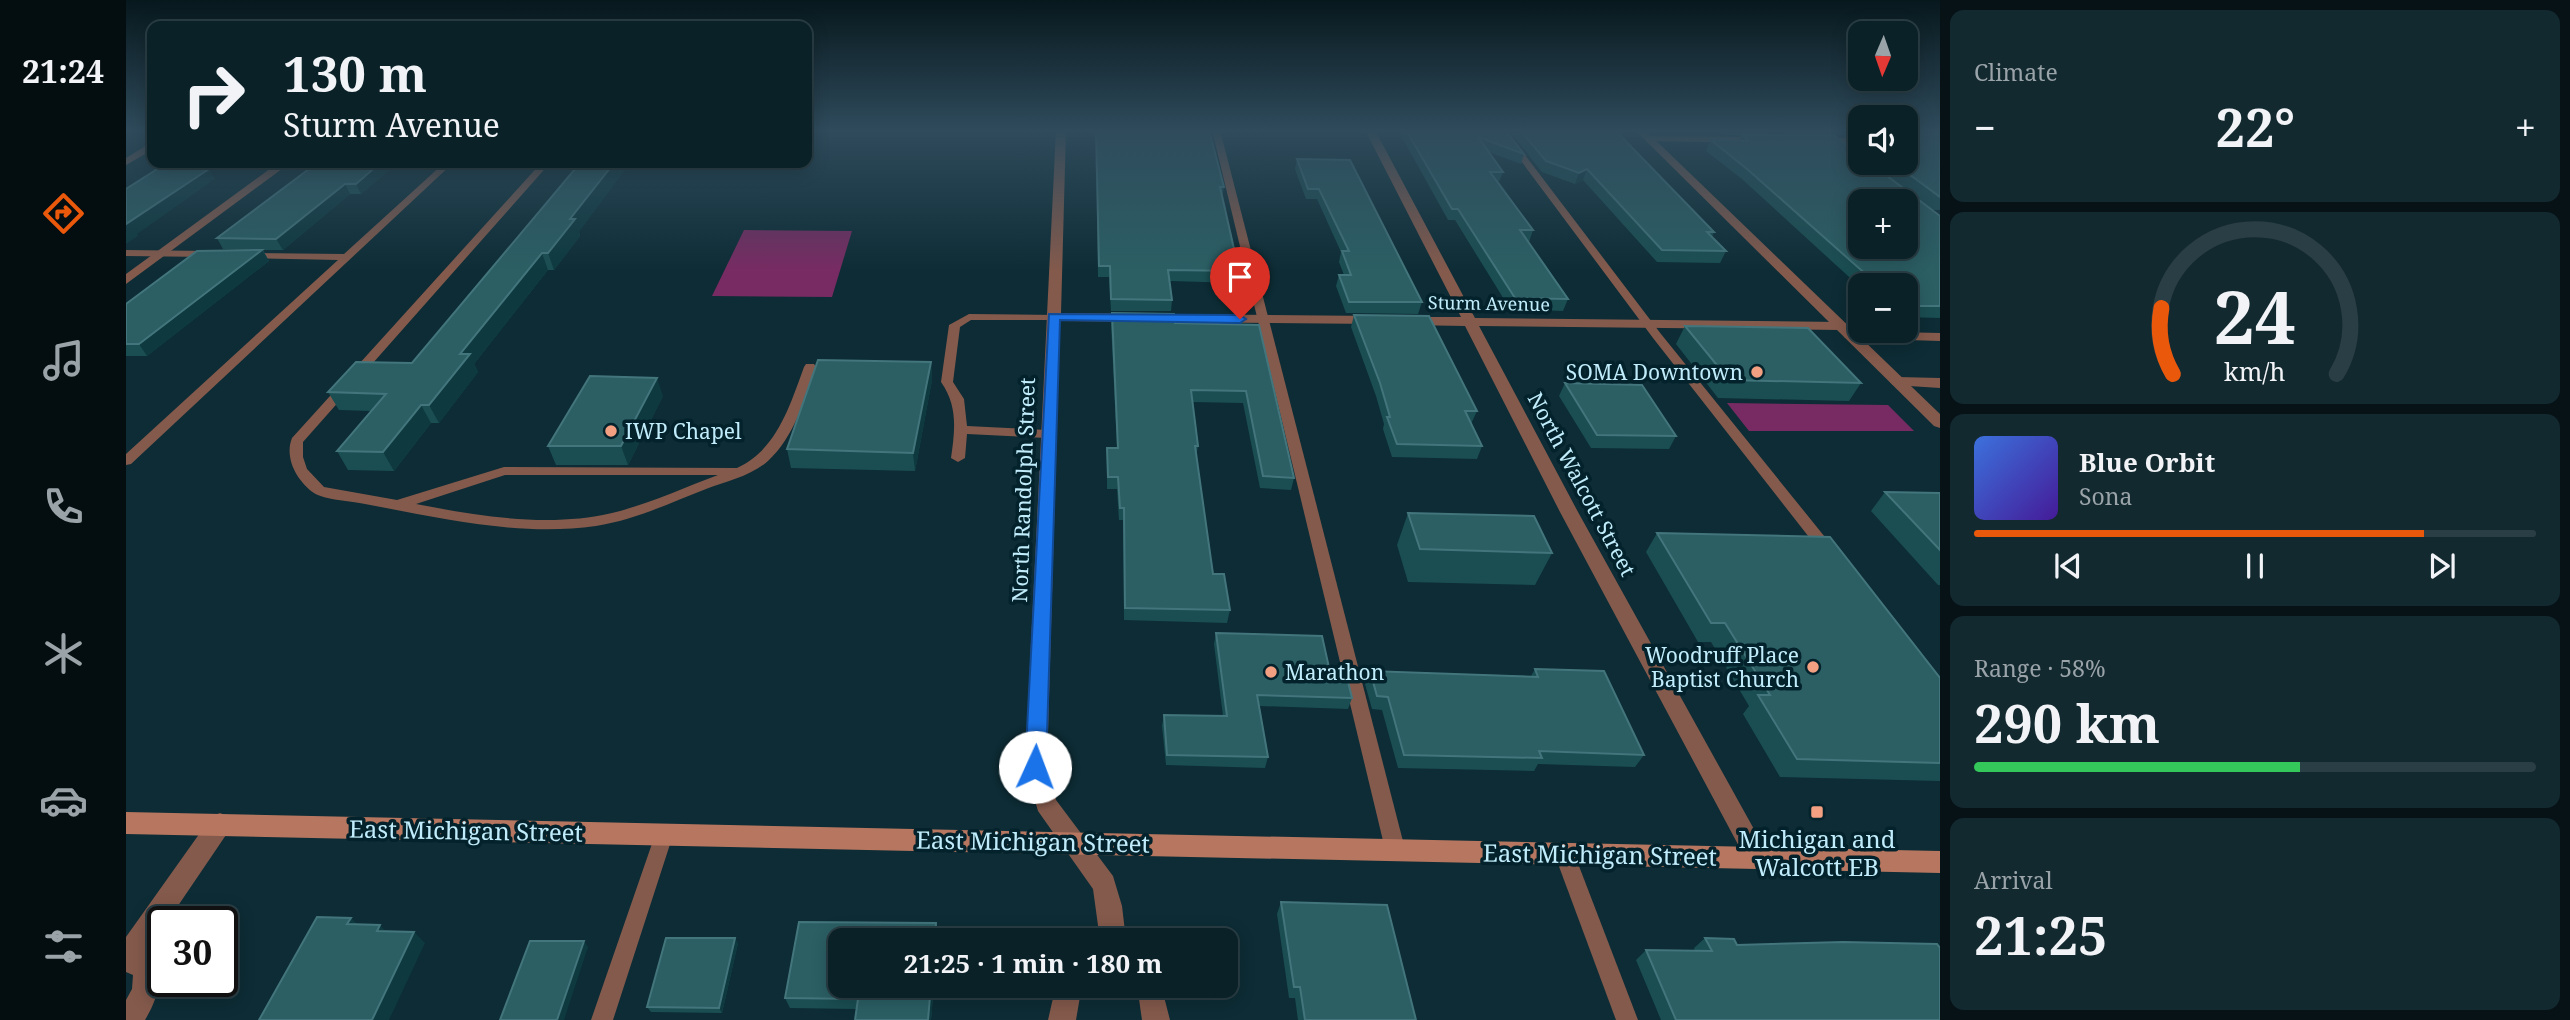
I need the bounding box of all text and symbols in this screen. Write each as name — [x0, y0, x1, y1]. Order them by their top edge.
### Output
north arrow — [1848, 21, 1918, 91]
map controls — [1848, 21, 1918, 343]
text: 130 m — [283, 40, 427, 106]
text: 21:24 — [22, 49, 104, 92]
icon: right — [168, 49, 259, 140]
text: Climate — [1974, 56, 2058, 88]
text: 22° — [2216, 91, 2295, 162]
text: − — [1974, 101, 1996, 153]
text: + — [2515, 101, 2536, 153]
text: Sturm Avenue — [283, 103, 500, 146]
button: sound — [1848, 105, 1918, 175]
icon: directions — [39, 189, 88, 238]
button: + — [1848, 189, 1918, 259]
pin — [1210, 247, 1270, 319]
icon: arrive — [1221, 258, 1259, 296]
text: 24 — [2214, 266, 2296, 365]
button: − — [1848, 273, 1918, 343]
street label: Sturm Avenue — [1428, 290, 1550, 316]
icon: music — [39, 336, 88, 385]
text: km/h — [2224, 354, 2286, 388]
place label: SOMA Downtown — [1566, 358, 1743, 386]
marker: SOMA Downtown — [1749, 364, 1765, 380]
street label: North Randolph Street — [1005, 377, 1041, 603]
street label: North Walcott Street — [1522, 387, 1642, 581]
place label: IWP Chapel — [625, 417, 742, 445]
marker: IWP Chapel — [603, 423, 619, 439]
text: Blue Orbit — [2079, 444, 2215, 480]
text: Sona — [2079, 480, 2133, 512]
icon: phone — [39, 482, 88, 531]
icon: previous — [2049, 547, 2087, 585]
icon: pause — [2236, 547, 2274, 585]
icon: next — [2423, 547, 2461, 585]
icon: climate — [39, 629, 88, 678]
place label: Woodruff Place Baptist Church — [1645, 641, 1799, 693]
text: Range · 58% — [1974, 652, 2106, 684]
place label: Marathon — [1285, 658, 1384, 686]
marker: Woodruff Place Baptist Church — [1805, 659, 1821, 675]
marker: Marathon — [1263, 664, 1279, 680]
text: 290 km — [1974, 687, 2160, 758]
position arrow — [998, 730, 1072, 804]
icon: car — [39, 776, 88, 825]
marker: Michigan and Walcott EB — [1809, 804, 1825, 820]
street label: East Michigan Street — [349, 811, 583, 849]
street label: East Michigan Street — [916, 822, 1150, 860]
place label: Michigan and Walcott EB — [1739, 822, 1896, 883]
street label: East Michigan Street — [1483, 835, 1717, 873]
text: Arrival — [1974, 864, 2053, 896]
text: 21:25 — [1974, 899, 2107, 970]
speed limit sign: 30 — [147, 906, 238, 997]
icon: filters — [39, 922, 88, 971]
text: 21:25 · 1 min · 180 m — [903, 945, 1163, 981]

